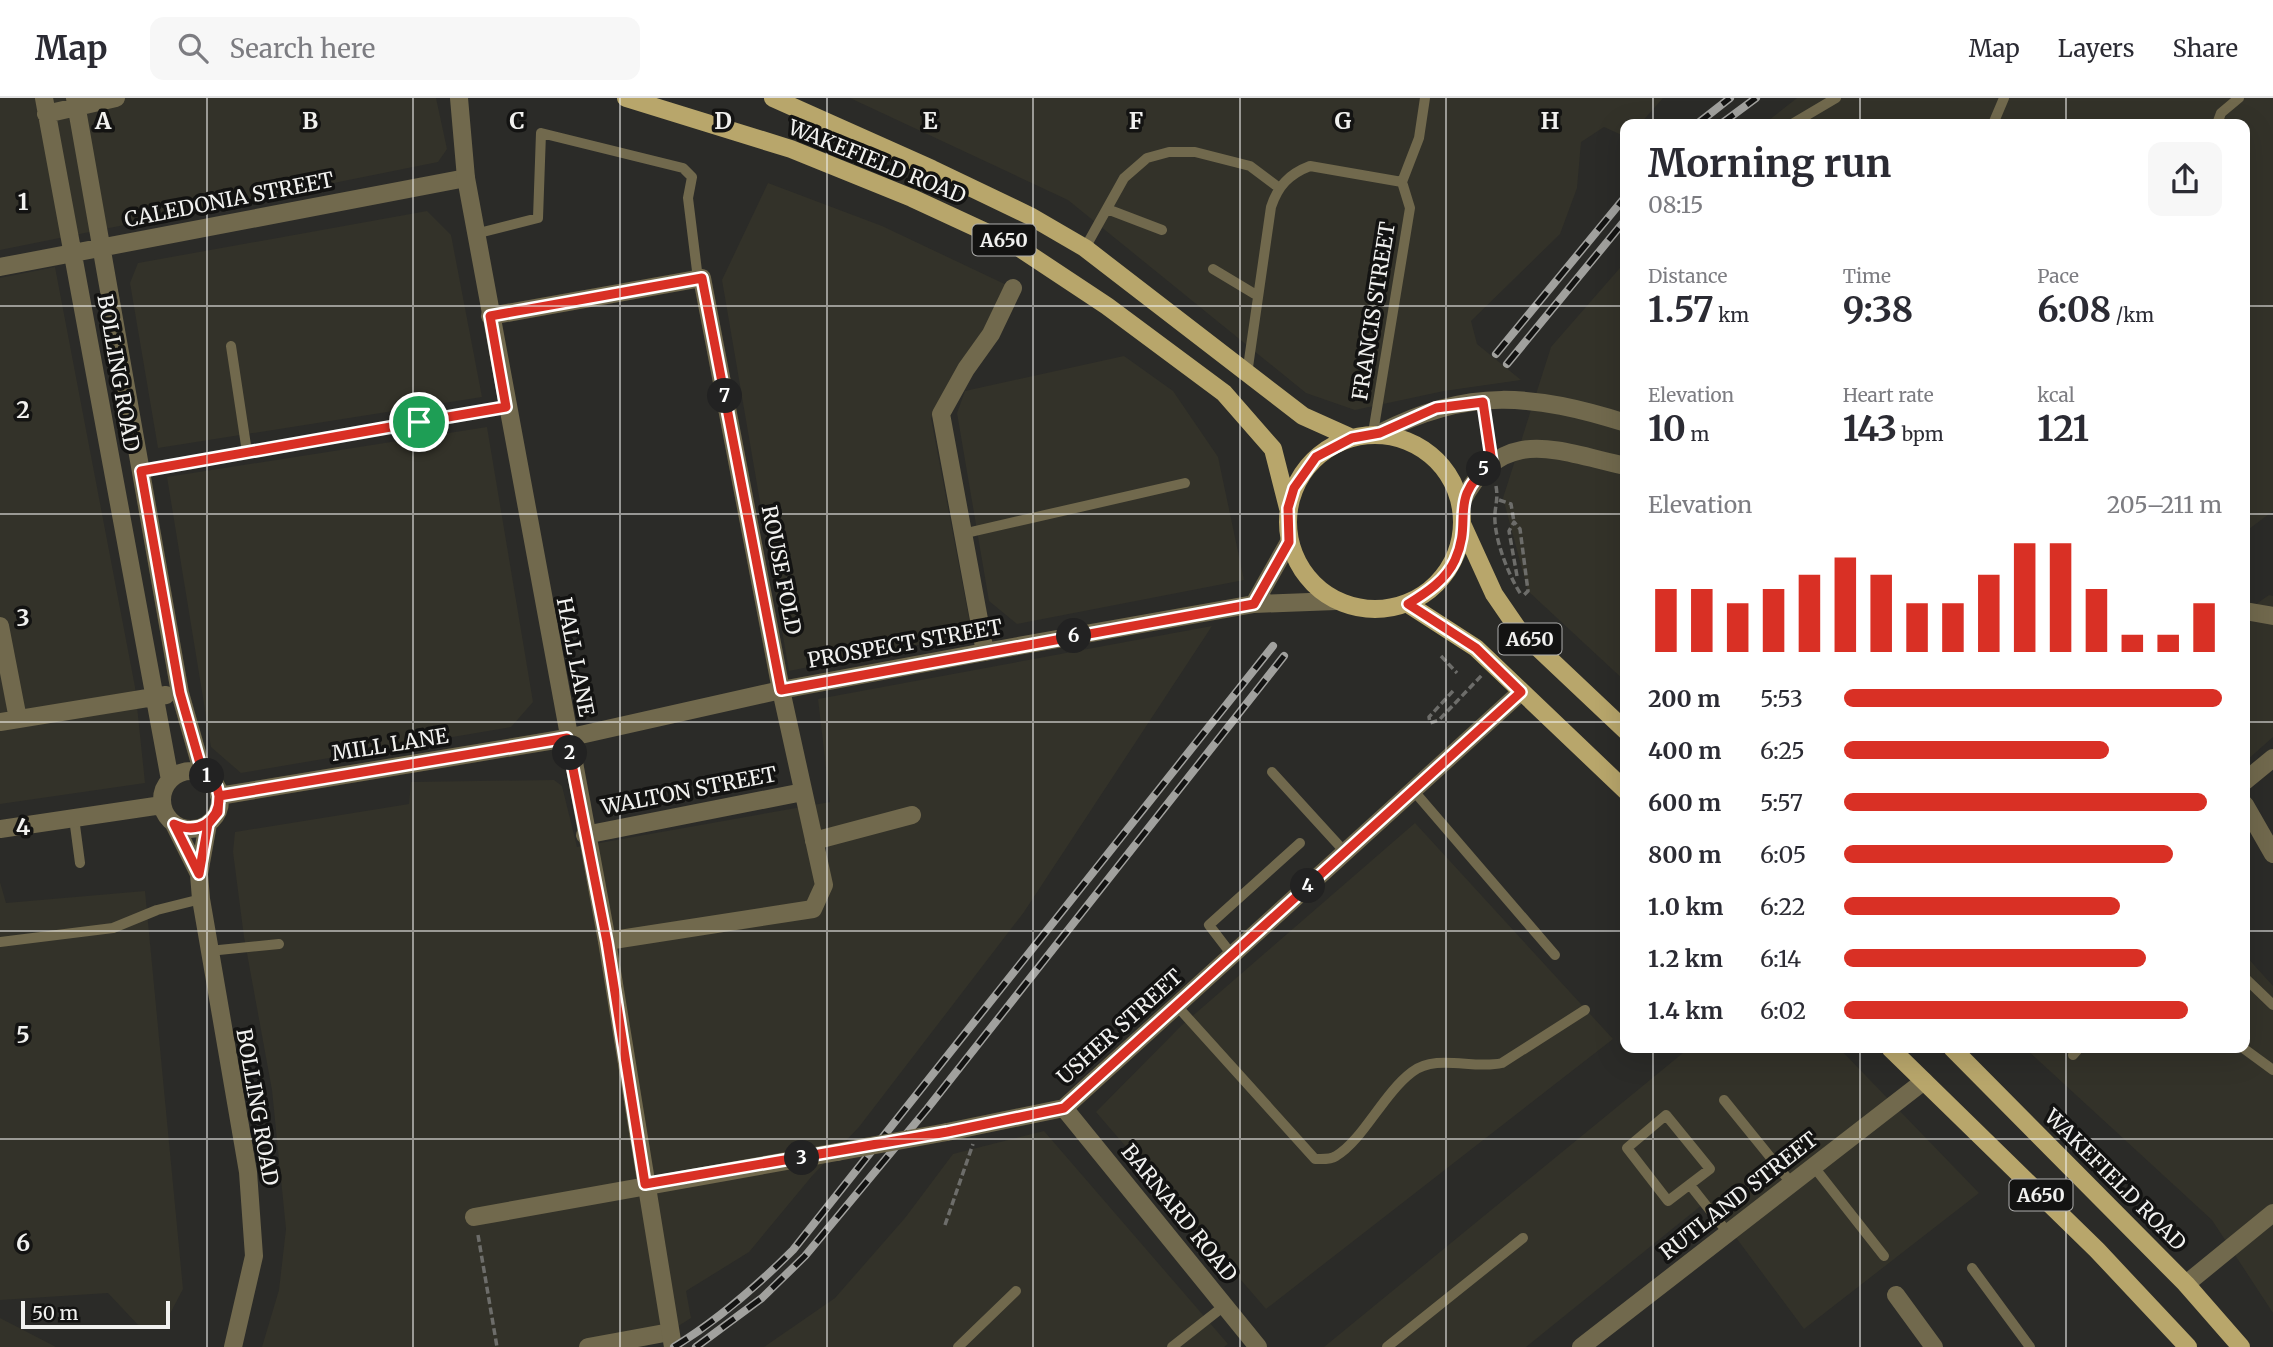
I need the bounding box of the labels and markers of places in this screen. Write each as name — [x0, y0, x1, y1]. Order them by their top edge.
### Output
pin: 7 — [708, 378, 742, 414]
pin — [389, 392, 449, 452]
pin: 5 — [1466, 452, 1502, 486]
pin: 6 — [1056, 618, 1092, 654]
pin: 2 — [552, 736, 588, 770]
pin: 1 — [190, 758, 224, 794]
pin: 4 — [1290, 868, 1326, 904]
pin: 3 — [784, 1140, 820, 1176]

